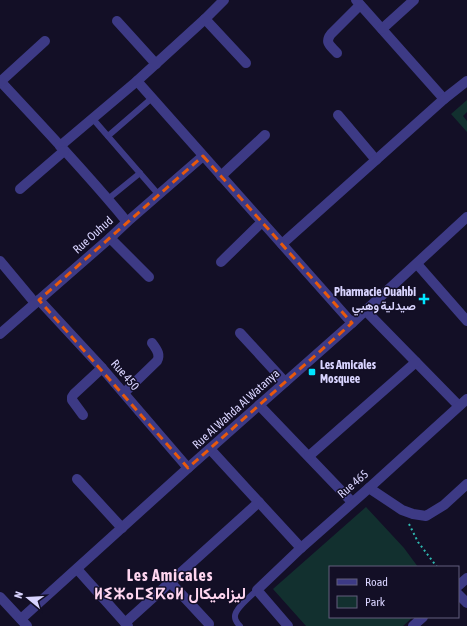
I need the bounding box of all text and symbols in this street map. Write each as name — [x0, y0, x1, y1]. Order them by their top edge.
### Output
street label: Rue Ouhud — [70, 213, 116, 257]
place label: Pharmacie Ouahbi صيدلية وهبي — [334, 285, 416, 316]
marker: Pharmacie Ouahbi صيدلية وهبي — [419, 294, 429, 304]
street label: Rue 450 — [108, 357, 142, 393]
place label: Les Amicales Mosquee — [320, 358, 377, 386]
street label: Rue Al Wahda Al Watanya — [190, 366, 282, 452]
marker: Les Amicales Mosquee — [307, 367, 317, 377]
street label: Rue 465 — [335, 467, 371, 501]
district label: Les Amicales ⵍⵉⵣⴰⵎⵉⴽⴰⵍ ليزاميكال — [94, 566, 246, 604]
legend — [329, 566, 459, 618]
text: Road — [365, 575, 388, 589]
north arrow — [8, 578, 48, 618]
text: N — [12, 590, 25, 600]
text: Park — [365, 595, 386, 609]

